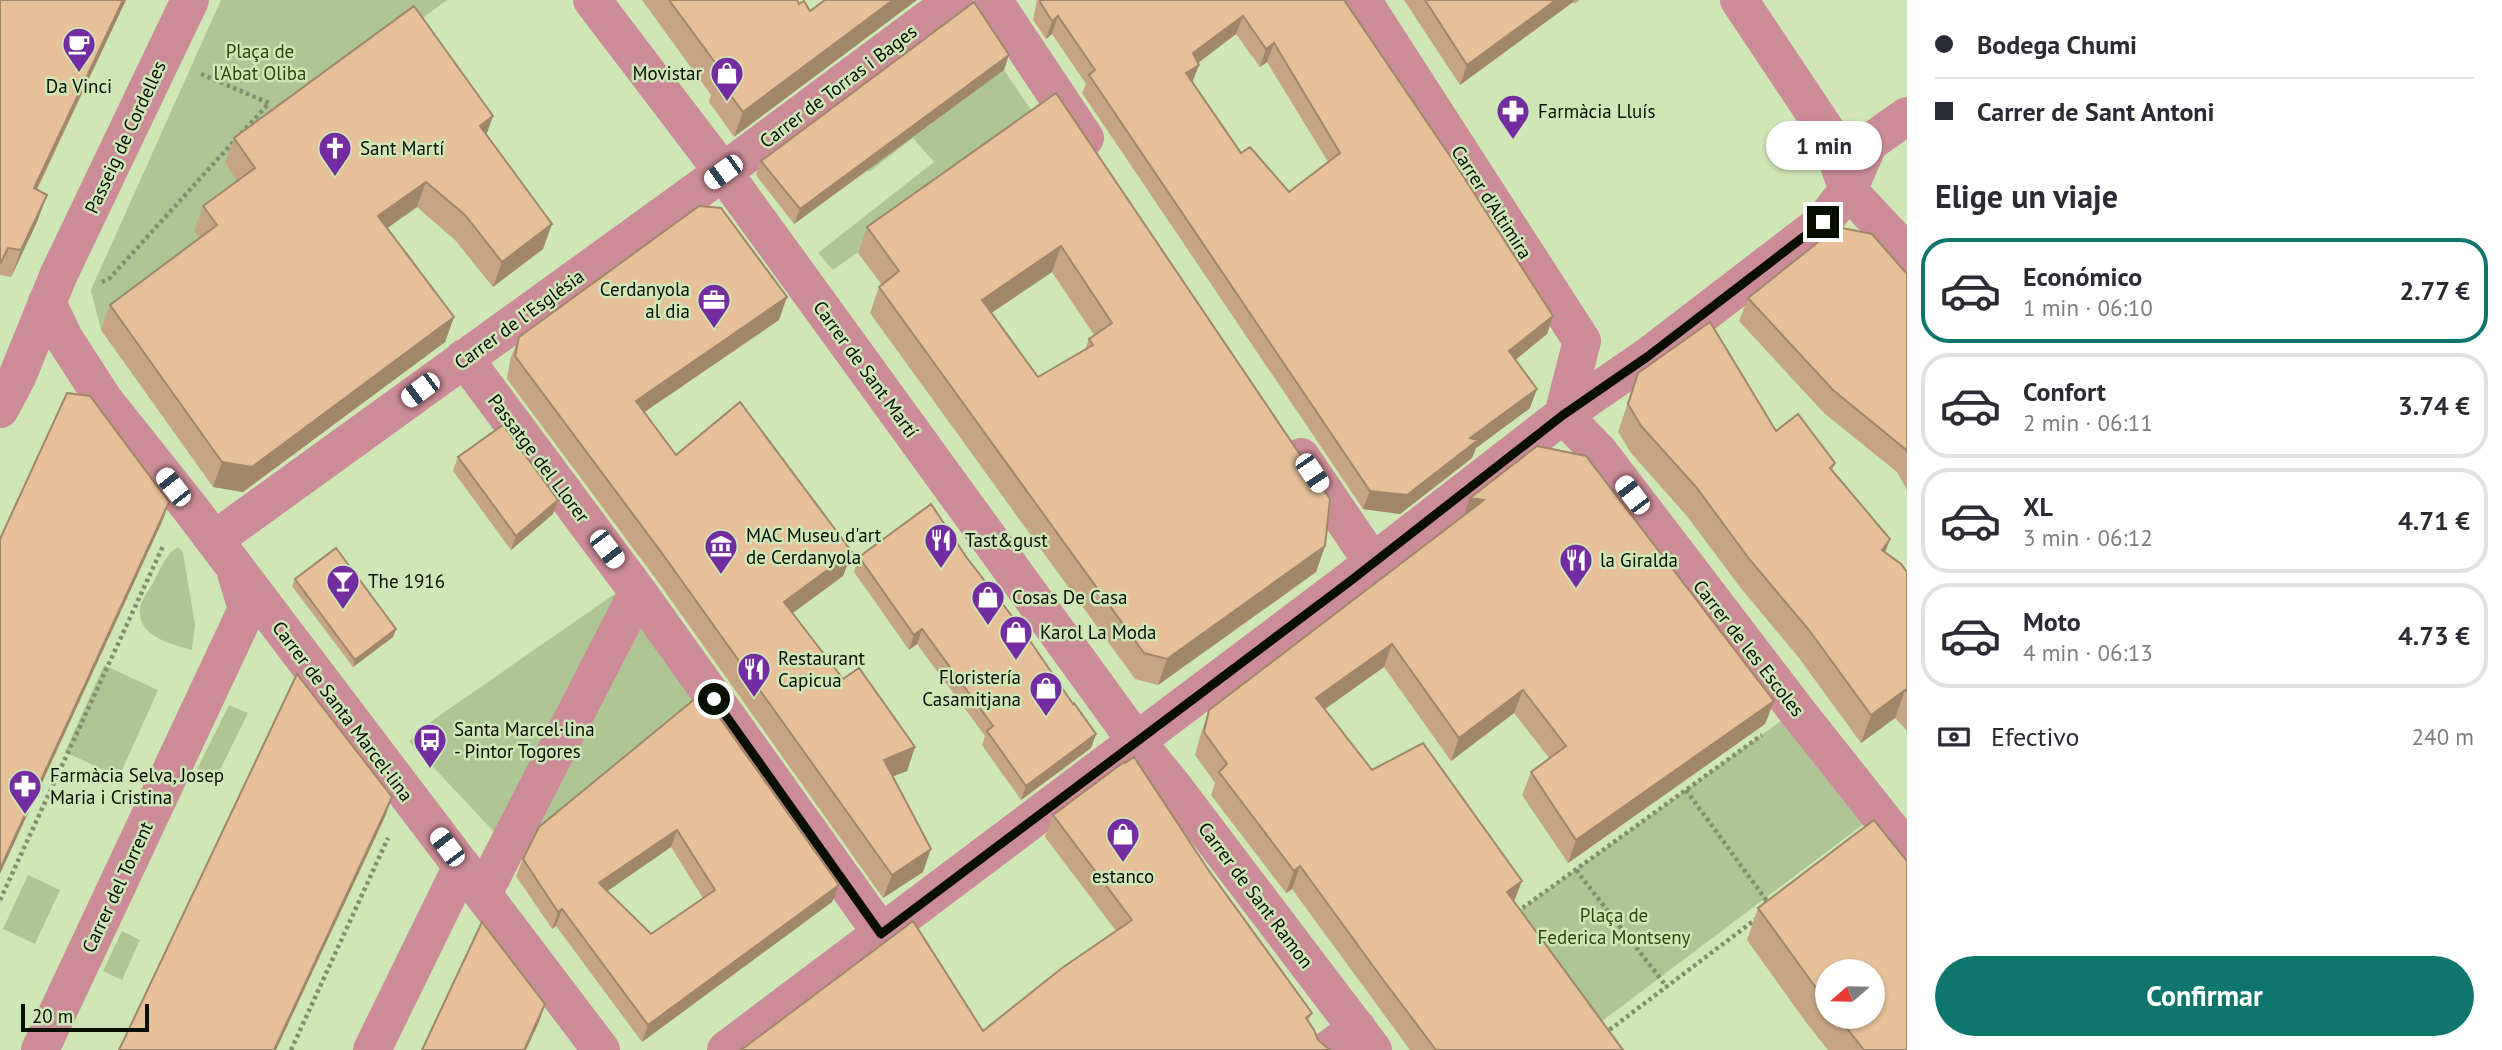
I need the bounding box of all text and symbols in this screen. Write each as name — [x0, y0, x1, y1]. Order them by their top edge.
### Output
street label: Carrer de Torras i Bages — [755, 19, 921, 153]
cafe icon: Da Vinci — [60, 25, 98, 74]
text: Bodega Chumi — [1977, 28, 2137, 61]
park label: Plaça de l'Abat Oliba — [213, 39, 307, 85]
shop icon: Movistar — [708, 54, 746, 103]
street label: Passeig de Cordelles — [79, 57, 171, 217]
place label: Movistar — [632, 61, 703, 85]
place label: Da Vinci — [46, 74, 112, 98]
pharmacy icon: Farmàcia Lluís — [1494, 92, 1532, 141]
text: Carrer de Sant Antoni — [1977, 95, 2215, 128]
place label: Farmàcia Lluís — [1538, 99, 1655, 123]
callout: 1 min — [1765, 120, 1881, 170]
church icon: Sant Martí — [316, 129, 354, 178]
text: 1 min — [1796, 131, 1852, 160]
place label: Sant Martí — [360, 136, 444, 160]
street label: Carrer d'Altimira — [1446, 141, 1538, 263]
car — [700, 151, 747, 193]
text: Elige un viaje — [1935, 175, 2118, 217]
route end — [1807, 206, 1839, 238]
icon: car — [1939, 259, 2002, 322]
text: Económico — [2023, 260, 2142, 293]
street label: Carrer de l'Església — [449, 264, 589, 374]
text: 2.77 € — [2399, 274, 2470, 307]
place label: Cerdanyola al dia — [600, 277, 690, 323]
office icon: Cerdanyola al dia — [695, 281, 733, 330]
text: 1 min · 06:10 — [2023, 293, 2153, 322]
street label: Carrer de Sant Martí — [808, 296, 924, 442]
car — [397, 369, 444, 411]
icon: car — [1939, 374, 2002, 437]
text: Confort — [2023, 375, 2106, 408]
street label: Passatge del Llorer — [483, 389, 595, 527]
text: 3.74 € — [2398, 389, 2470, 422]
text: 2 min · 06:11 — [2023, 408, 2153, 437]
car — [1292, 450, 1333, 496]
car — [152, 464, 195, 510]
car — [1611, 472, 1654, 518]
icon: car — [1939, 489, 2002, 552]
text: XL — [2023, 490, 2053, 523]
text: 4.71 € — [2398, 504, 2470, 537]
restaurant icon: Tast&gust — [922, 521, 960, 570]
place label: MAC Museu d'art de Cerdanyola — [746, 523, 882, 569]
text: 3 min · 06:12 — [2023, 523, 2153, 552]
car — [586, 526, 629, 572]
museum icon: MAC Museu d'art de Cerdanyola — [702, 527, 740, 576]
place label: Tast&gust — [965, 528, 1048, 552]
restaurant icon: la Giralda — [1557, 541, 1595, 590]
place label: la Giralda — [1600, 548, 1678, 572]
bar icon: The 1916 — [324, 562, 362, 611]
place label: The 1916 — [368, 569, 445, 593]
street label: Carrer de les Escoles — [1688, 575, 1810, 721]
shop icon: Cosas De Casa — [969, 578, 1007, 627]
place label: Cosas De Casa — [1012, 585, 1127, 609]
icon: car — [1939, 604, 2002, 667]
text: Moto — [2023, 605, 2081, 638]
shop icon: Karol La Moda — [997, 613, 1035, 662]
street label: Carrer de Santa Marcel·lina — [267, 616, 419, 806]
text: 4.73 € — [2398, 619, 2470, 652]
place label: Karol La Moda — [1040, 620, 1157, 644]
text: 4 min · 06:13 — [2023, 638, 2153, 667]
place label: Restaurant Capicua — [778, 646, 865, 692]
restaurant icon: Restaurant Capicua — [735, 650, 773, 699]
place label: Floristería Casamitjana — [922, 665, 1021, 711]
shop icon: Floristería Casamitjana — [1027, 669, 1065, 718]
route start — [698, 683, 730, 715]
place label: Santa Marcel·lina - Pintor Togores — [454, 717, 595, 763]
icon: cash — [1935, 718, 1973, 756]
text: Efectivo — [1991, 720, 2080, 753]
bus stop icon: Santa Marcel·lina - Pintor Togores — [411, 721, 449, 770]
text: 240 m — [2412, 722, 2474, 751]
place label: Farmàcia Selva, Josep Maria i Cristina — [50, 763, 224, 809]
pharmacy icon: Farmàcia Selva, Josep Maria i Cristina — [6, 767, 44, 816]
shop icon: estanco — [1104, 815, 1142, 864]
street label: Carrer del Torrent — [76, 817, 158, 956]
street label: Carrer de Sant Ramon — [1193, 817, 1319, 973]
car — [426, 824, 469, 870]
place label: estanco — [1092, 864, 1154, 888]
park label: Plaça de Federica Montseny — [1538, 903, 1691, 949]
button: Confirmar — [1935, 956, 2474, 1036]
north arrow — [1815, 959, 1885, 1029]
map controls — [1815, 959, 1885, 1029]
scale bar — [21, 1001, 149, 1033]
text: 20 m — [32, 1004, 73, 1028]

